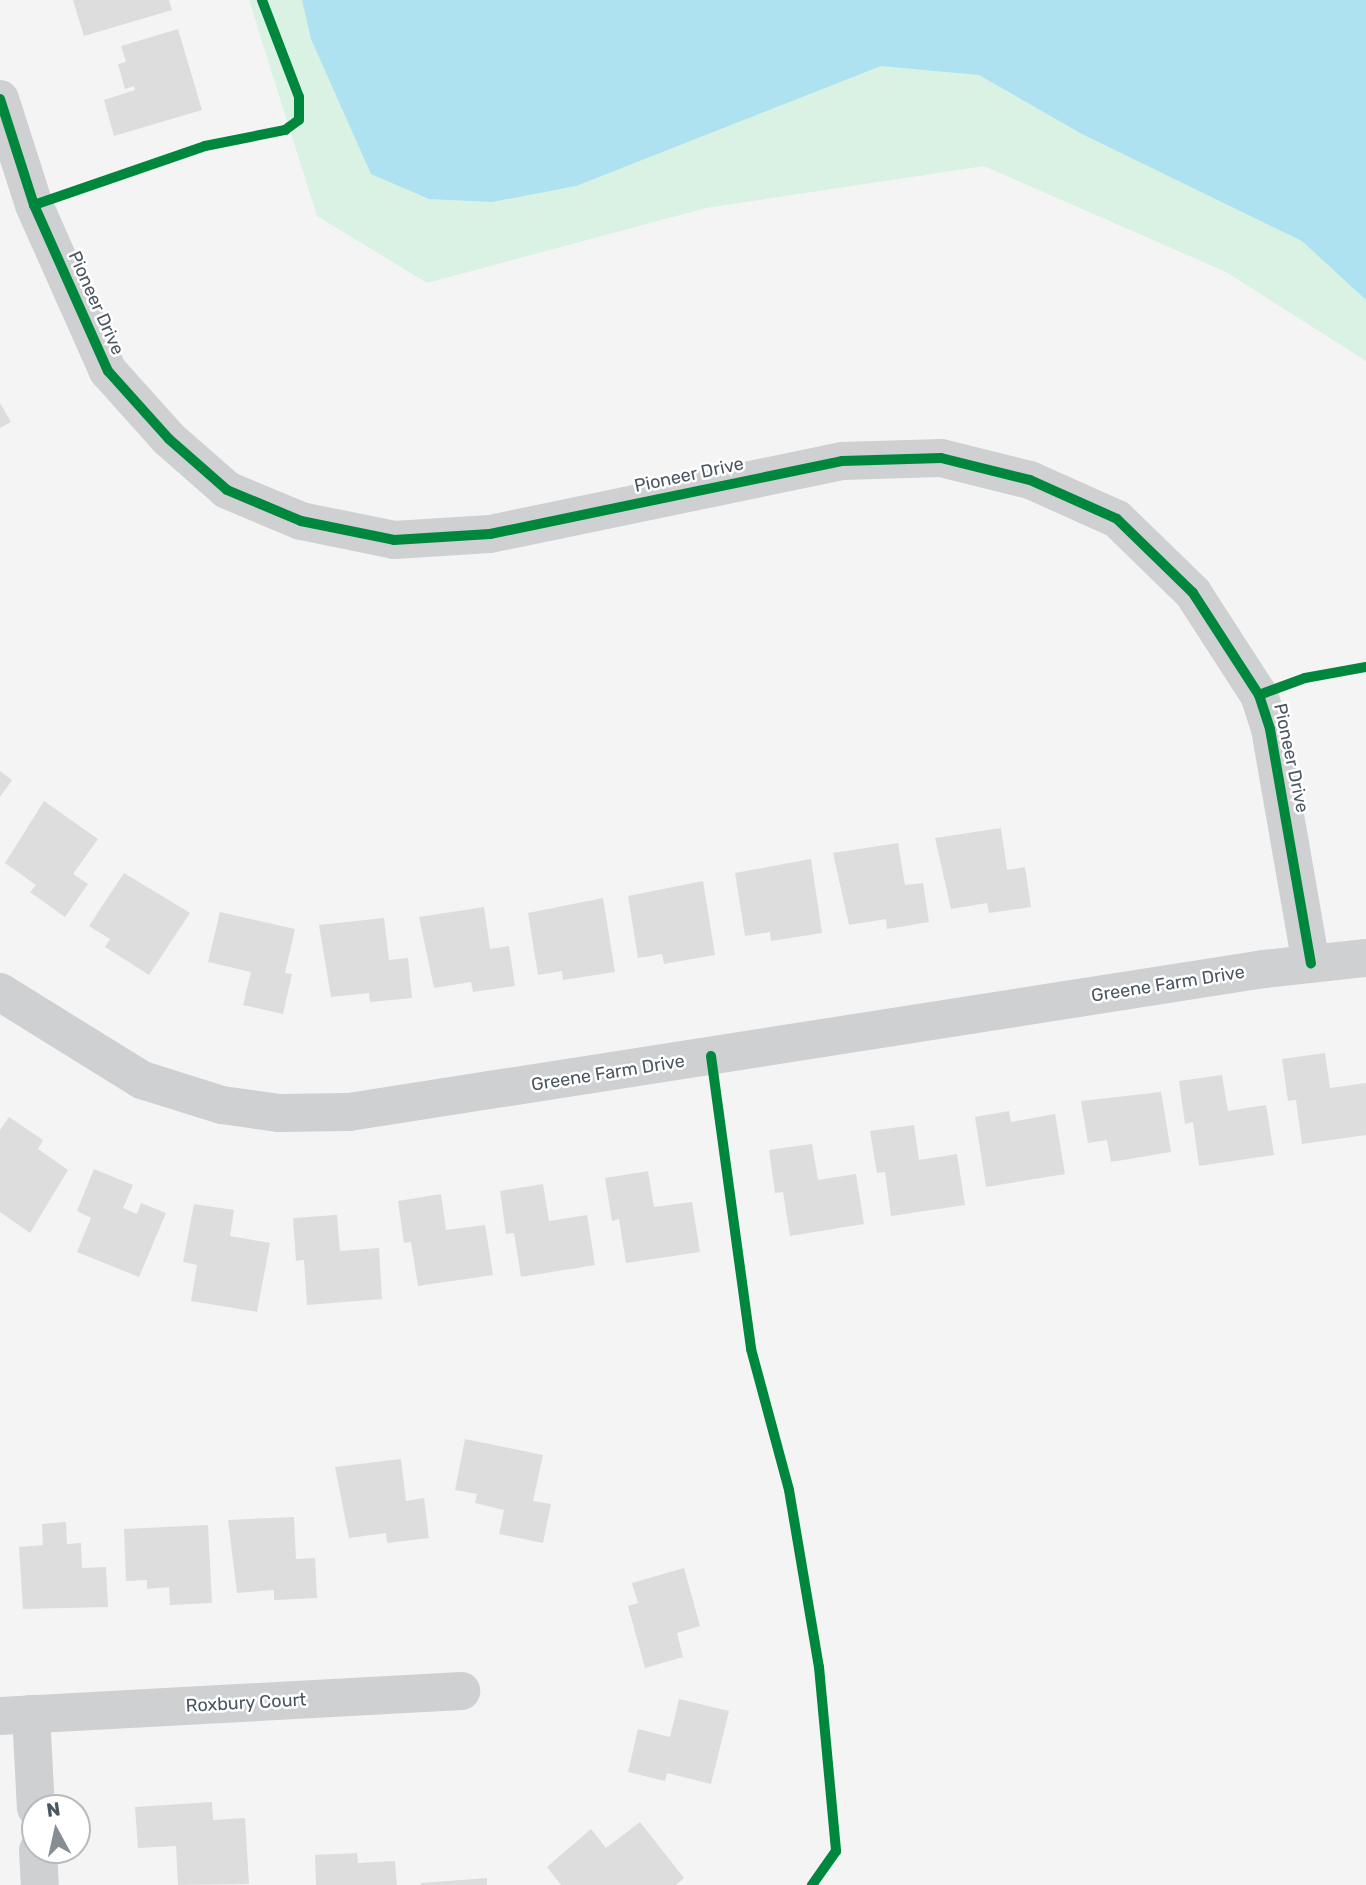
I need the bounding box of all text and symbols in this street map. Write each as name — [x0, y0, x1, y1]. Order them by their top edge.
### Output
street label: Pioneer Drive — [63, 248, 129, 358]
street label: Pioneer Drive — [632, 453, 746, 497]
street label: Pioneer Drive — [1269, 701, 1313, 815]
street label: Greene Farm Drive — [1090, 961, 1246, 1007]
street label: Greene Farm Drive — [530, 1050, 686, 1096]
street label: Roxbury Court — [185, 1689, 307, 1717]
north arrow — [21, 1794, 91, 1864]
text: N — [45, 1797, 62, 1822]

